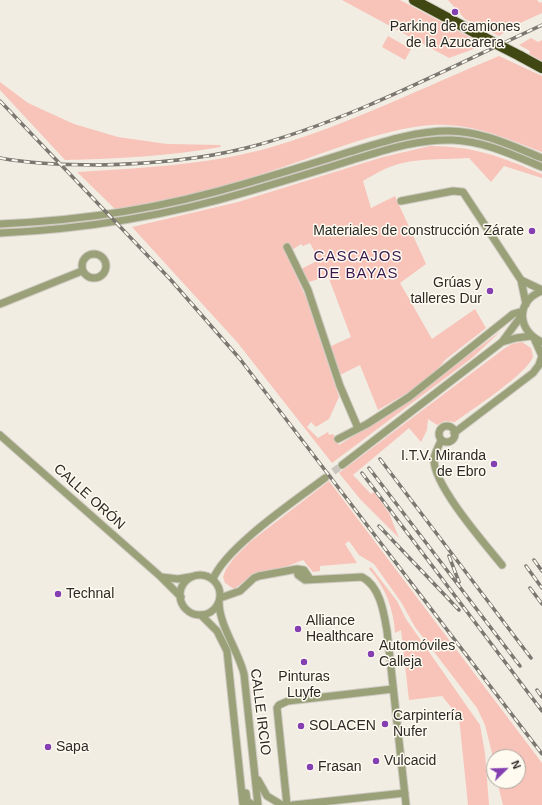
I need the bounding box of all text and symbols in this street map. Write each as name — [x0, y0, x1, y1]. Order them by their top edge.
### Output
marker: Parking de camiones de la Azucarera — [450, 7, 460, 17]
place label: Parking de camiones de la Azucarera — [390, 19, 520, 52]
place label: Materiales de construcción Zárate — [313, 223, 524, 239]
marker: Materiales de construcción Zárate — [527, 226, 537, 236]
district label: CASCAJOS DE BAYAS — [314, 248, 402, 283]
place label: Grúas y talleres Dur — [410, 275, 482, 308]
marker: Grúas y talleres Dur — [485, 286, 495, 296]
place label: I.T.V. Miranda de Ebro — [401, 448, 486, 480]
marker: I.T.V. Miranda de Ebro — [489, 459, 499, 469]
street label: CALLE ORÓN — [50, 461, 128, 533]
place label: Technal — [66, 586, 114, 602]
marker: Technal — [53, 589, 63, 599]
place label: Alliance Healthcare — [306, 613, 374, 646]
marker: Alliance Healthcare — [293, 624, 303, 634]
place label: Automóviles Calleja — [379, 638, 455, 670]
marker: Automóviles Calleja — [366, 649, 376, 659]
marker: Pinturas Luyfe — [299, 657, 309, 667]
street label: CALLE IRCIO — [246, 668, 274, 756]
place label: Pinturas Luyfe — [278, 669, 330, 702]
place label: Carpintería Nufer — [393, 708, 462, 740]
place label: SOLACEN — [309, 718, 376, 734]
marker: Carpintería Nufer — [380, 719, 390, 729]
marker: SOLACEN — [296, 721, 306, 731]
place label: Sapa — [56, 739, 89, 755]
marker: Sapa — [43, 742, 53, 752]
north arrow — [486, 749, 526, 789]
place label: Vulcacid — [384, 753, 436, 769]
marker: Vulcacid — [371, 756, 381, 766]
place label: Frasan — [318, 759, 362, 775]
text: N — [509, 759, 523, 771]
marker: Frasan — [305, 762, 315, 772]

